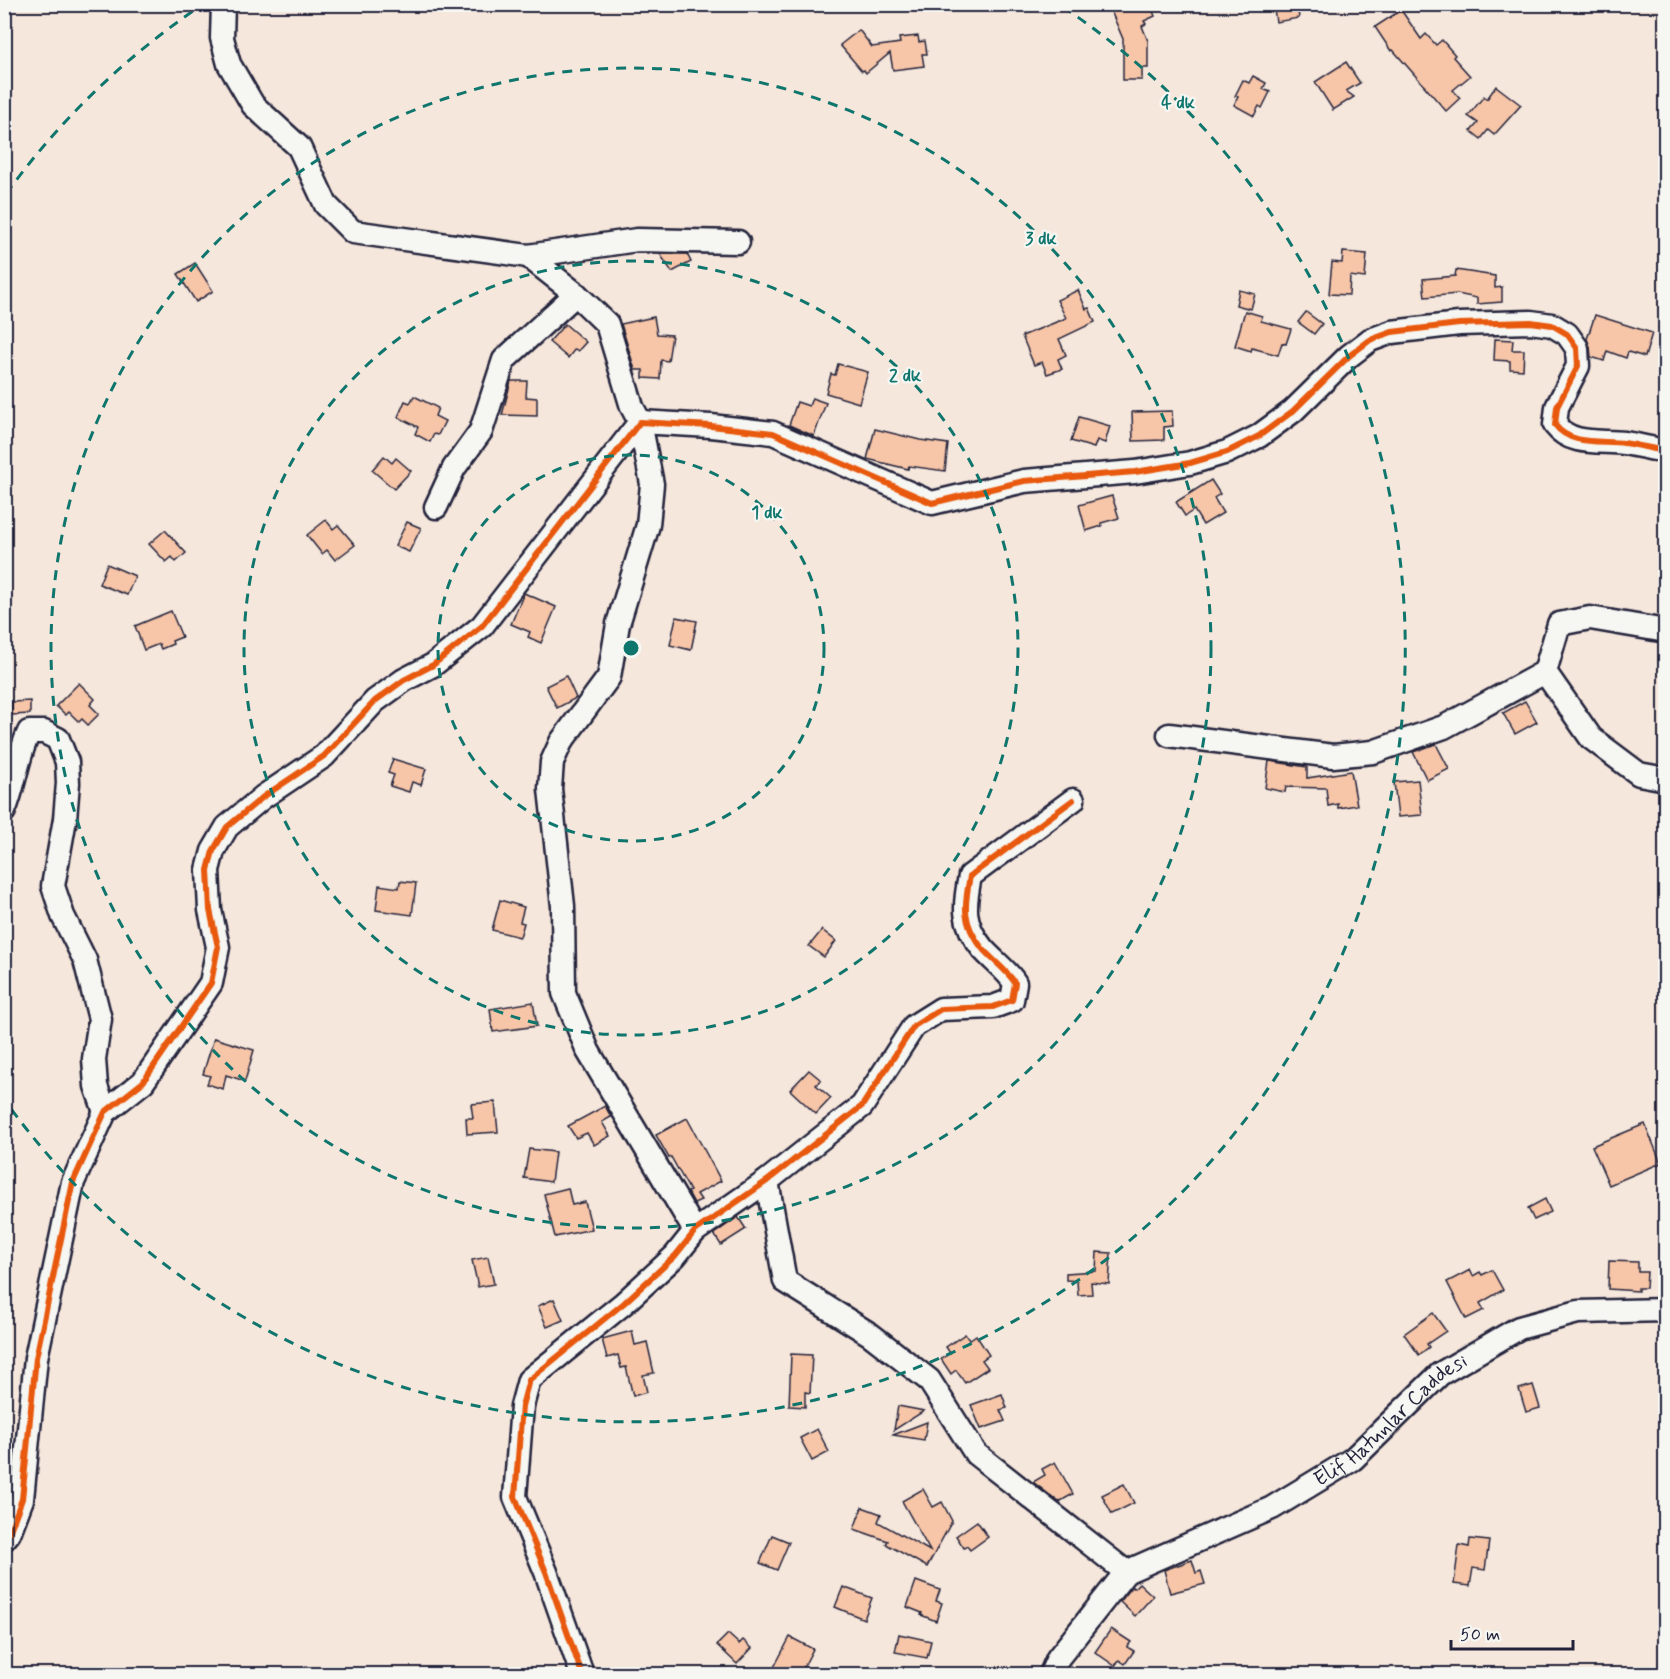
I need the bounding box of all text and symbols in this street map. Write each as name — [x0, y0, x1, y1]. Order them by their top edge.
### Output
text: 4 dk — [1161, 91, 1196, 115]
text: 3 dk — [1025, 227, 1058, 251]
text: 2 dk — [889, 364, 922, 388]
text: 1 dk — [751, 501, 783, 525]
centre of rings — [621, 638, 641, 658]
street label: Elif Hatunlar Caddesi — [1309, 1347, 1473, 1493]
scale bar — [1451, 1613, 1572, 1651]
text: 50 m — [1460, 1623, 1500, 1647]

